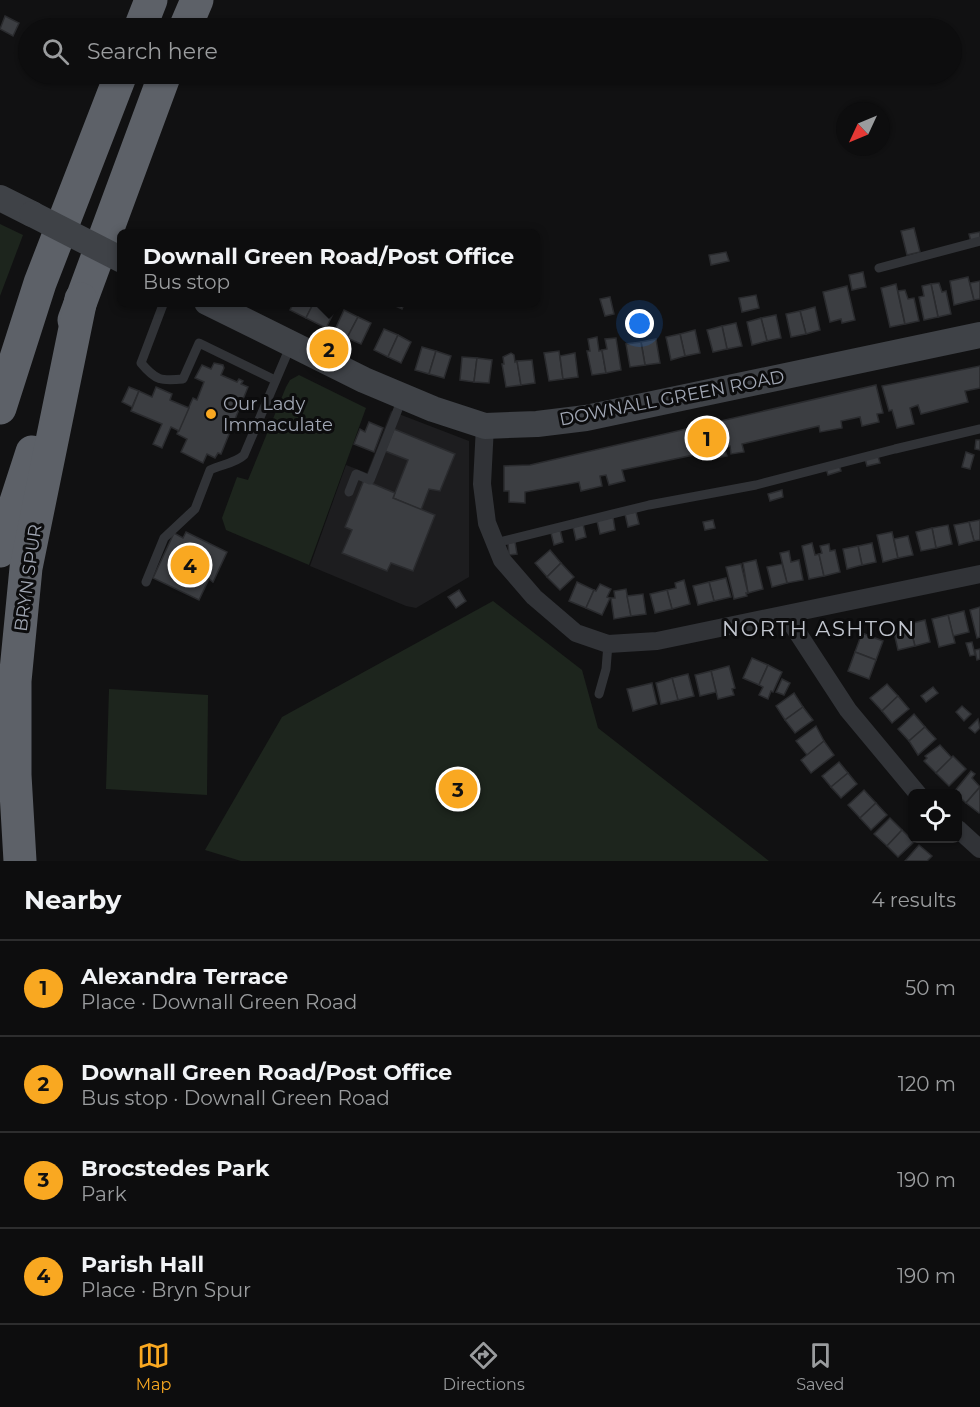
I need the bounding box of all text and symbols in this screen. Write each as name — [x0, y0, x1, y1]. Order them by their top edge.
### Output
search box — [18, 18, 962, 84]
icon: search — [39, 35, 72, 68]
text: Search here — [87, 38, 218, 65]
north arrow — [836, 102, 890, 156]
popup — [117, 229, 540, 307]
text: Downall Green Road/Post Office — [143, 243, 514, 270]
text: Bus stop — [143, 270, 230, 294]
your location — [625, 309, 654, 338]
pin: 2 — [310, 326, 348, 372]
street label: DOWNALL GREEN ROAD — [558, 365, 786, 431]
place label: Our Lady Immaculate — [223, 393, 333, 436]
marker: Our Lady Immaculate — [204, 407, 218, 421]
pin: 1 — [688, 416, 726, 460]
street label: BRYN SPUR — [10, 523, 46, 633]
pin: 4 — [170, 542, 210, 588]
district label: NORTH ASHTON — [722, 616, 916, 641]
pin: 3 — [438, 766, 478, 812]
map controls — [908, 789, 962, 843]
button: locate — [908, 789, 962, 843]
text: Nearby — [24, 884, 121, 916]
text: 4 results — [871, 888, 956, 912]
text: Alexandra Terrace — [81, 963, 288, 990]
text: 1 — [40, 976, 47, 1000]
text: 50 m — [905, 976, 956, 1000]
text: Place · Downall Green Road — [81, 990, 357, 1014]
text: Downall Green Road/Post Office — [81, 1059, 452, 1086]
text: 2 — [38, 1072, 49, 1096]
text: 120 m — [898, 1072, 956, 1096]
text: Bus stop · Downall Green Road — [81, 1086, 390, 1110]
text: Brocstedes Park — [81, 1155, 269, 1182]
text: 3 — [38, 1168, 49, 1192]
text: 190 m — [897, 1168, 956, 1192]
text: Park — [81, 1182, 127, 1206]
text: Parish Hall — [81, 1251, 204, 1278]
text: 4 — [37, 1264, 50, 1288]
text: 190 m — [897, 1264, 956, 1288]
text: Place · Bryn Spur — [81, 1278, 251, 1302]
tab: Map — [136, 1339, 171, 1394]
tab: Directions — [443, 1339, 525, 1394]
tab: Saved — [796, 1339, 844, 1394]

